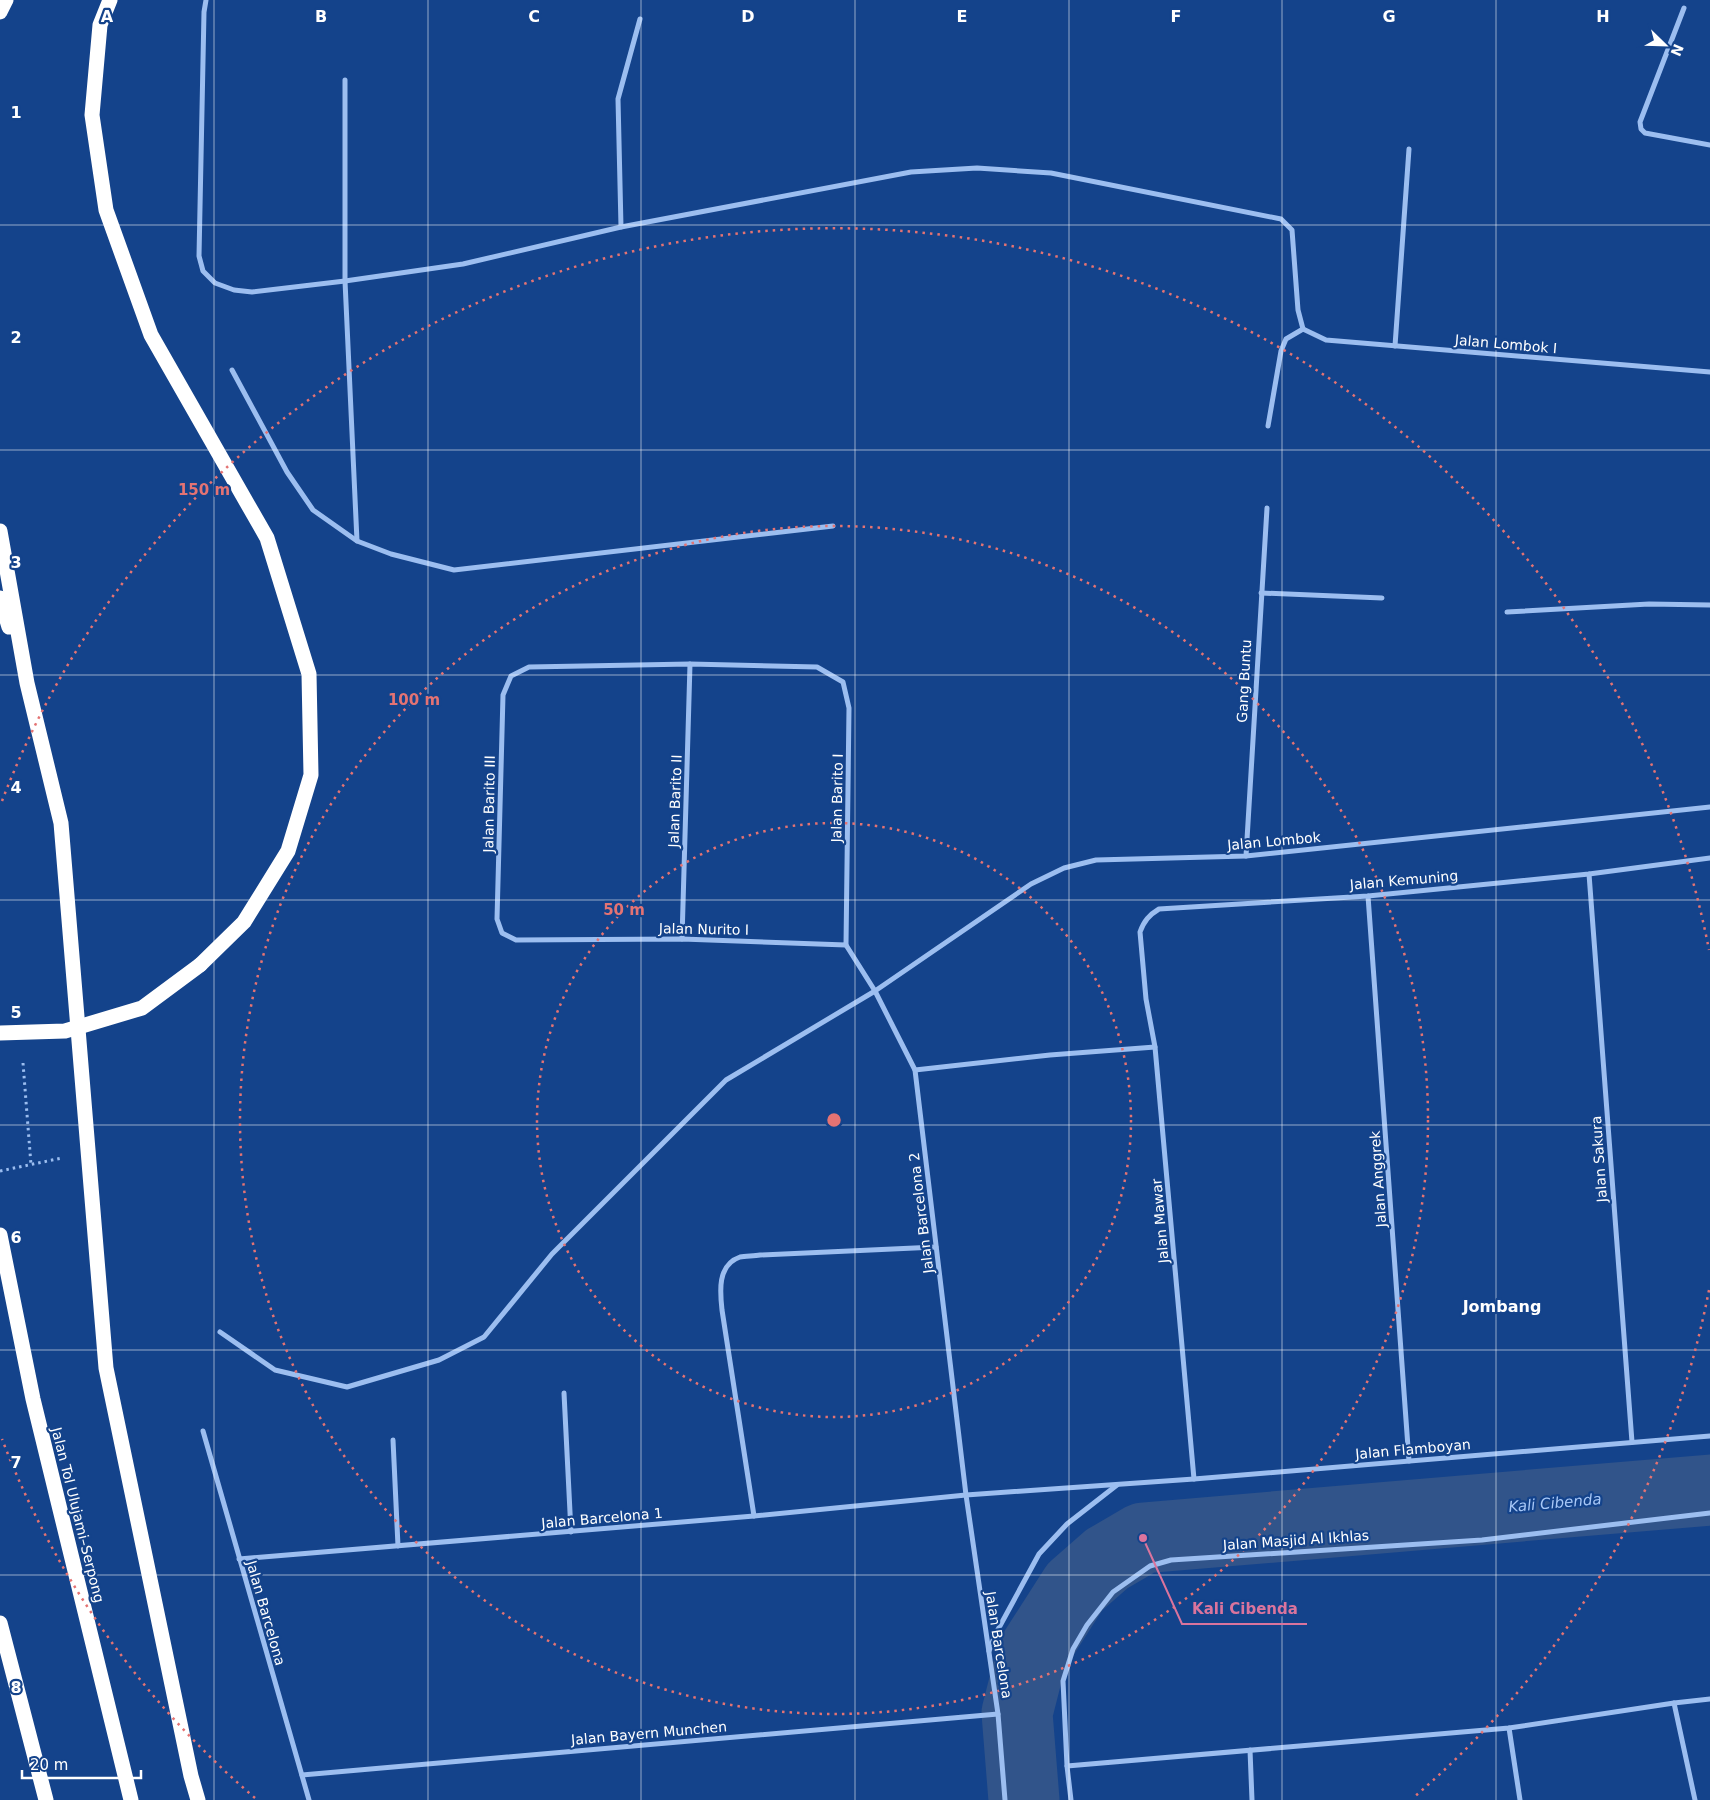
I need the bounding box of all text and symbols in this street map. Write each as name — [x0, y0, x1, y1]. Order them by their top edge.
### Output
text: A — [101, 7, 114, 26]
text: B — [315, 7, 327, 26]
text: C — [528, 7, 540, 26]
text: D — [741, 7, 755, 26]
text: E — [957, 7, 967, 26]
text: F — [1171, 7, 1181, 26]
text: G — [1382, 7, 1396, 26]
text: H — [1596, 7, 1610, 26]
north arrow — [1640, 20, 1690, 70]
text: N — [1667, 42, 1687, 59]
text: 1 — [10, 103, 22, 122]
text: 2 — [10, 328, 22, 347]
street label: Jalan Lombok I — [1453, 331, 1558, 356]
text: 150 m — [178, 481, 230, 499]
text: 3 — [10, 553, 22, 572]
street label: Gang Buntu — [1234, 639, 1254, 723]
text: 100 m — [388, 691, 440, 709]
street label: Jalan Barito I — [828, 753, 846, 844]
street label: Jalan Barito II — [665, 754, 685, 849]
street label: Jalan Barito III — [480, 755, 498, 854]
text: 4 — [10, 778, 22, 797]
street label: Jalan Lombok — [1226, 829, 1322, 853]
street label: Jalan Kemuning — [1348, 867, 1459, 893]
text: 50 m — [603, 901, 645, 919]
street label: Jalan Nurito I — [658, 920, 749, 938]
text: 5 — [10, 1003, 22, 1022]
centre of rings — [825, 1111, 843, 1129]
street label: Jalan Sakura — [1588, 1115, 1610, 1204]
street label: Jalan Anggrek — [1367, 1129, 1389, 1229]
street label: Jalan Barcelona 2 — [906, 1152, 936, 1275]
street label: Jalan Mawar — [1148, 1178, 1172, 1265]
text: 6 — [10, 1228, 22, 1247]
district label: Jombang — [1462, 1297, 1541, 1316]
street label: Jalan Tol Ulujami–Serpong — [48, 1425, 108, 1604]
street label: Jalan Flamboyan — [1354, 1436, 1471, 1462]
text: 7 — [10, 1453, 22, 1472]
water label: Kali Cibenda — [1508, 1490, 1602, 1516]
street label: Jalan Barcelona 1 — [540, 1505, 663, 1531]
street label: Jalan Masjid Al Ikhlas — [1221, 1527, 1370, 1553]
street label: Jalan Barcelona — [243, 1558, 289, 1667]
street label: Jalan Barcelona — [982, 1589, 1015, 1700]
callout: Kali Cibenda — [1182, 1594, 1307, 1624]
text: Kali Cibenda — [1192, 1600, 1298, 1618]
text: 8 — [10, 1678, 22, 1697]
street label: Jalan Bayern Munchen — [569, 1718, 728, 1748]
scale bar — [22, 1748, 141, 1780]
text: 20 m — [30, 1756, 68, 1774]

